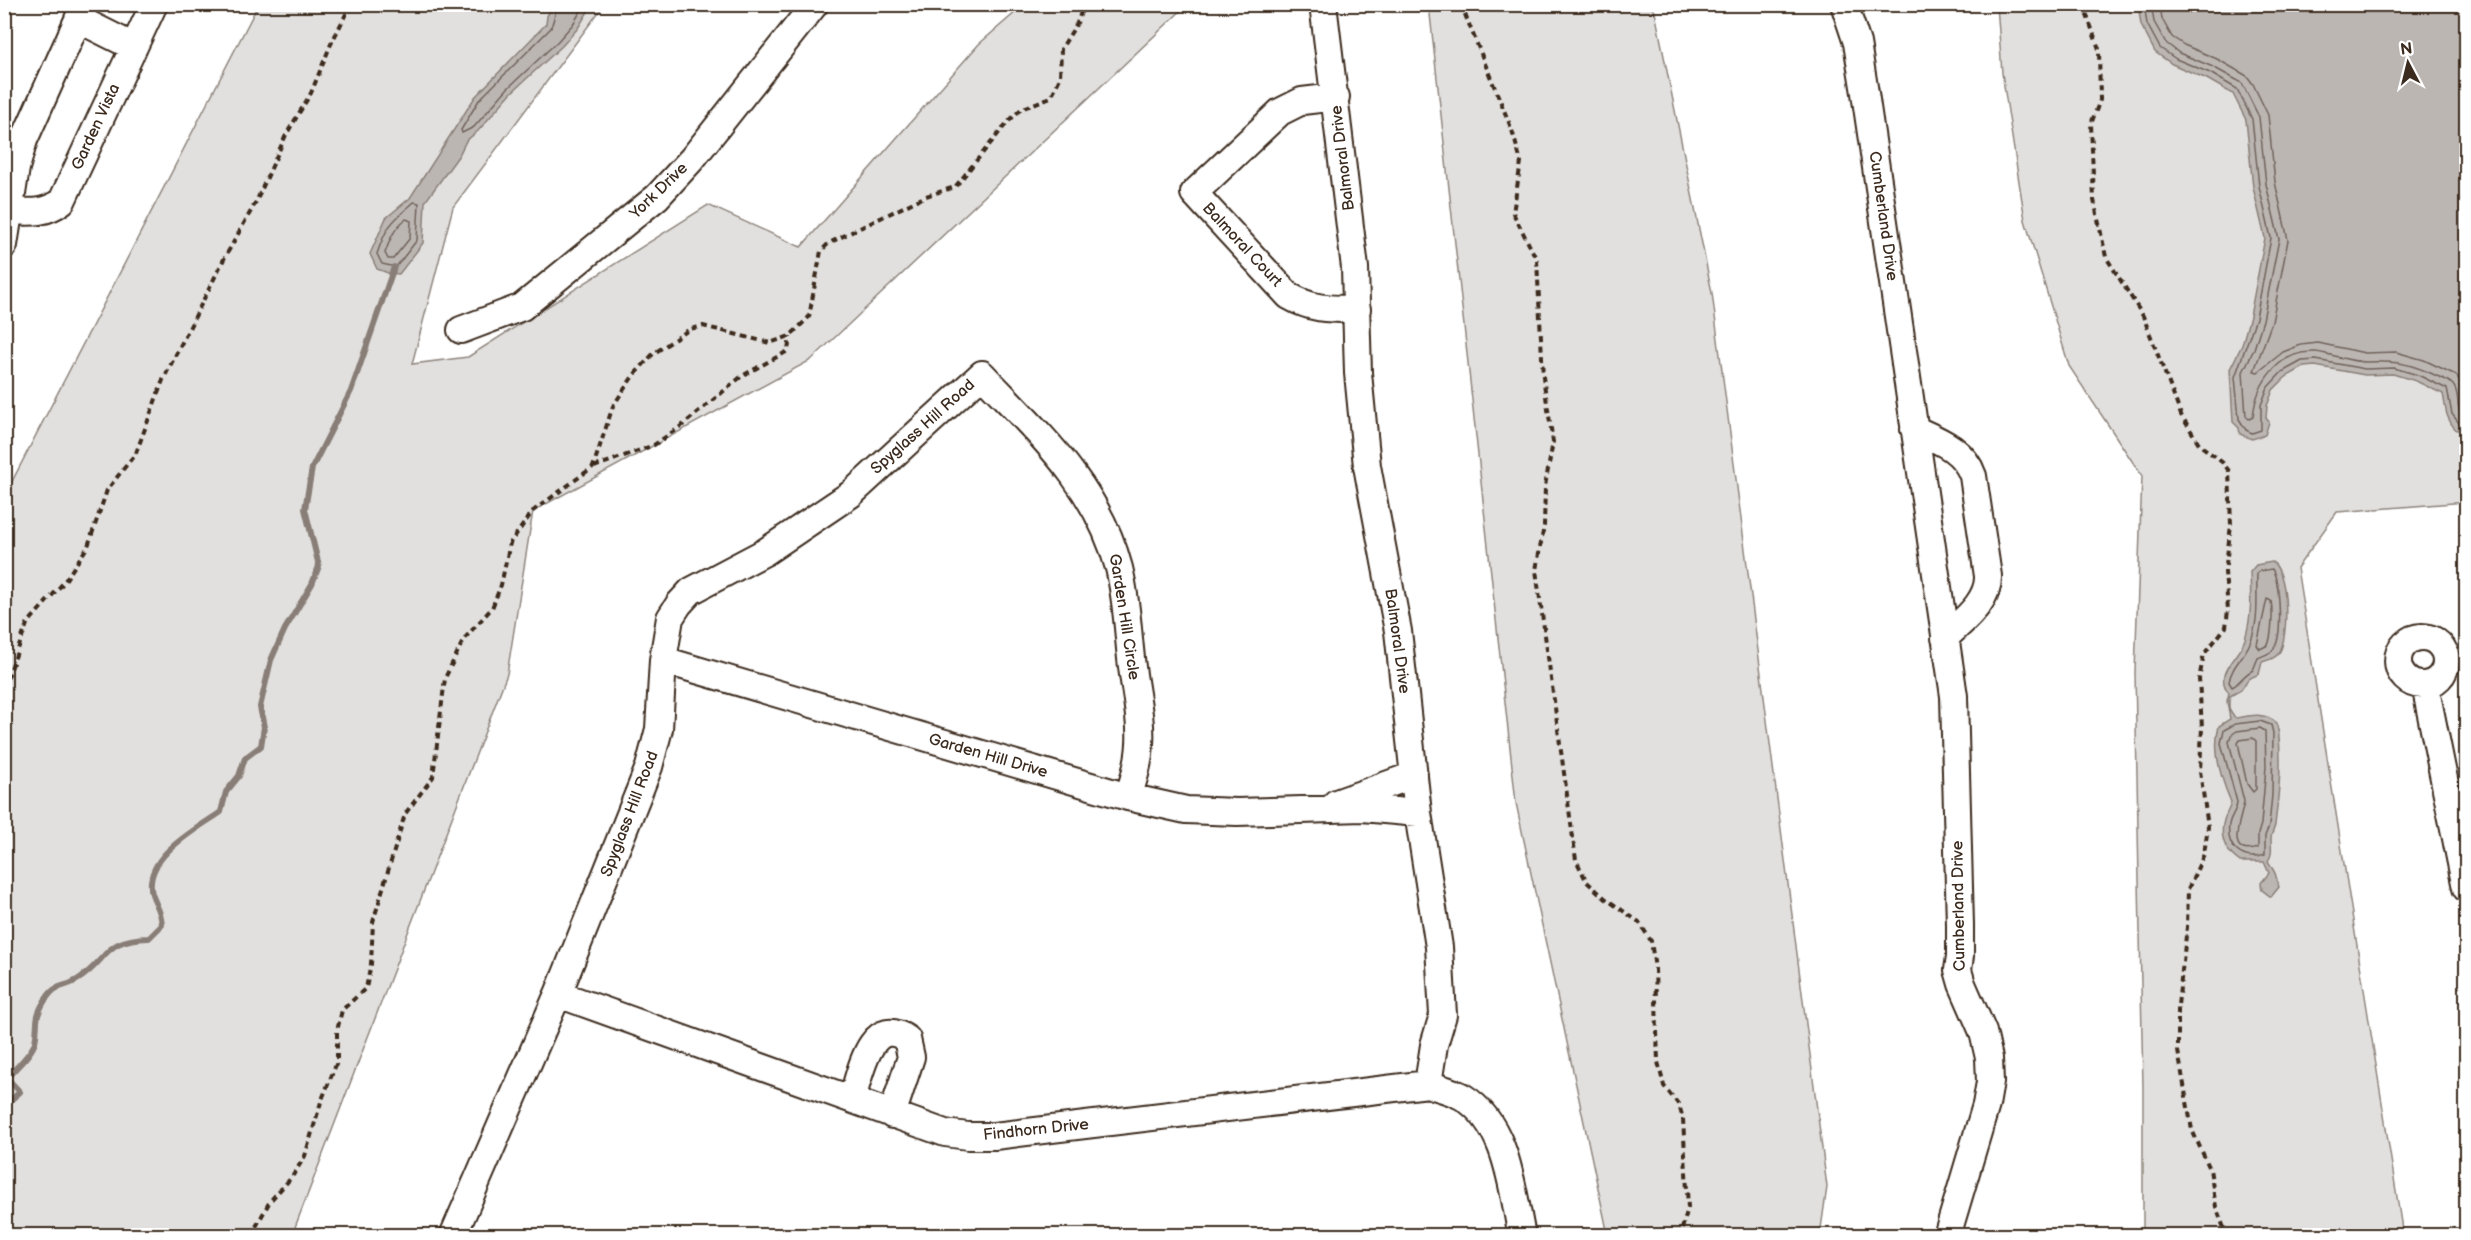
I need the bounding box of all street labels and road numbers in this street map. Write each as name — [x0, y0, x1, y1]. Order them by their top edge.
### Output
street label: Garden Vista — [68, 81, 124, 173]
street label: Balmoral Drive — [1327, 104, 1359, 212]
street label: Cumberland Drive — [1865, 150, 1902, 282]
street label: York Drive — [626, 159, 692, 224]
street label: Balmoral Court — [1198, 199, 1286, 291]
street label: Spyglass Hill Road — [867, 375, 979, 479]
street label: Garden Hill Circle — [1105, 553, 1143, 682]
street label: Balmoral Drive — [1380, 587, 1414, 695]
street label: Garden Hill Drive — [926, 730, 1050, 782]
street label: Spyglass Hill Road — [597, 748, 663, 880]
street label: Cumberland Drive — [1948, 840, 1970, 971]
street label: Findhorn Drive — [982, 1115, 1090, 1145]

